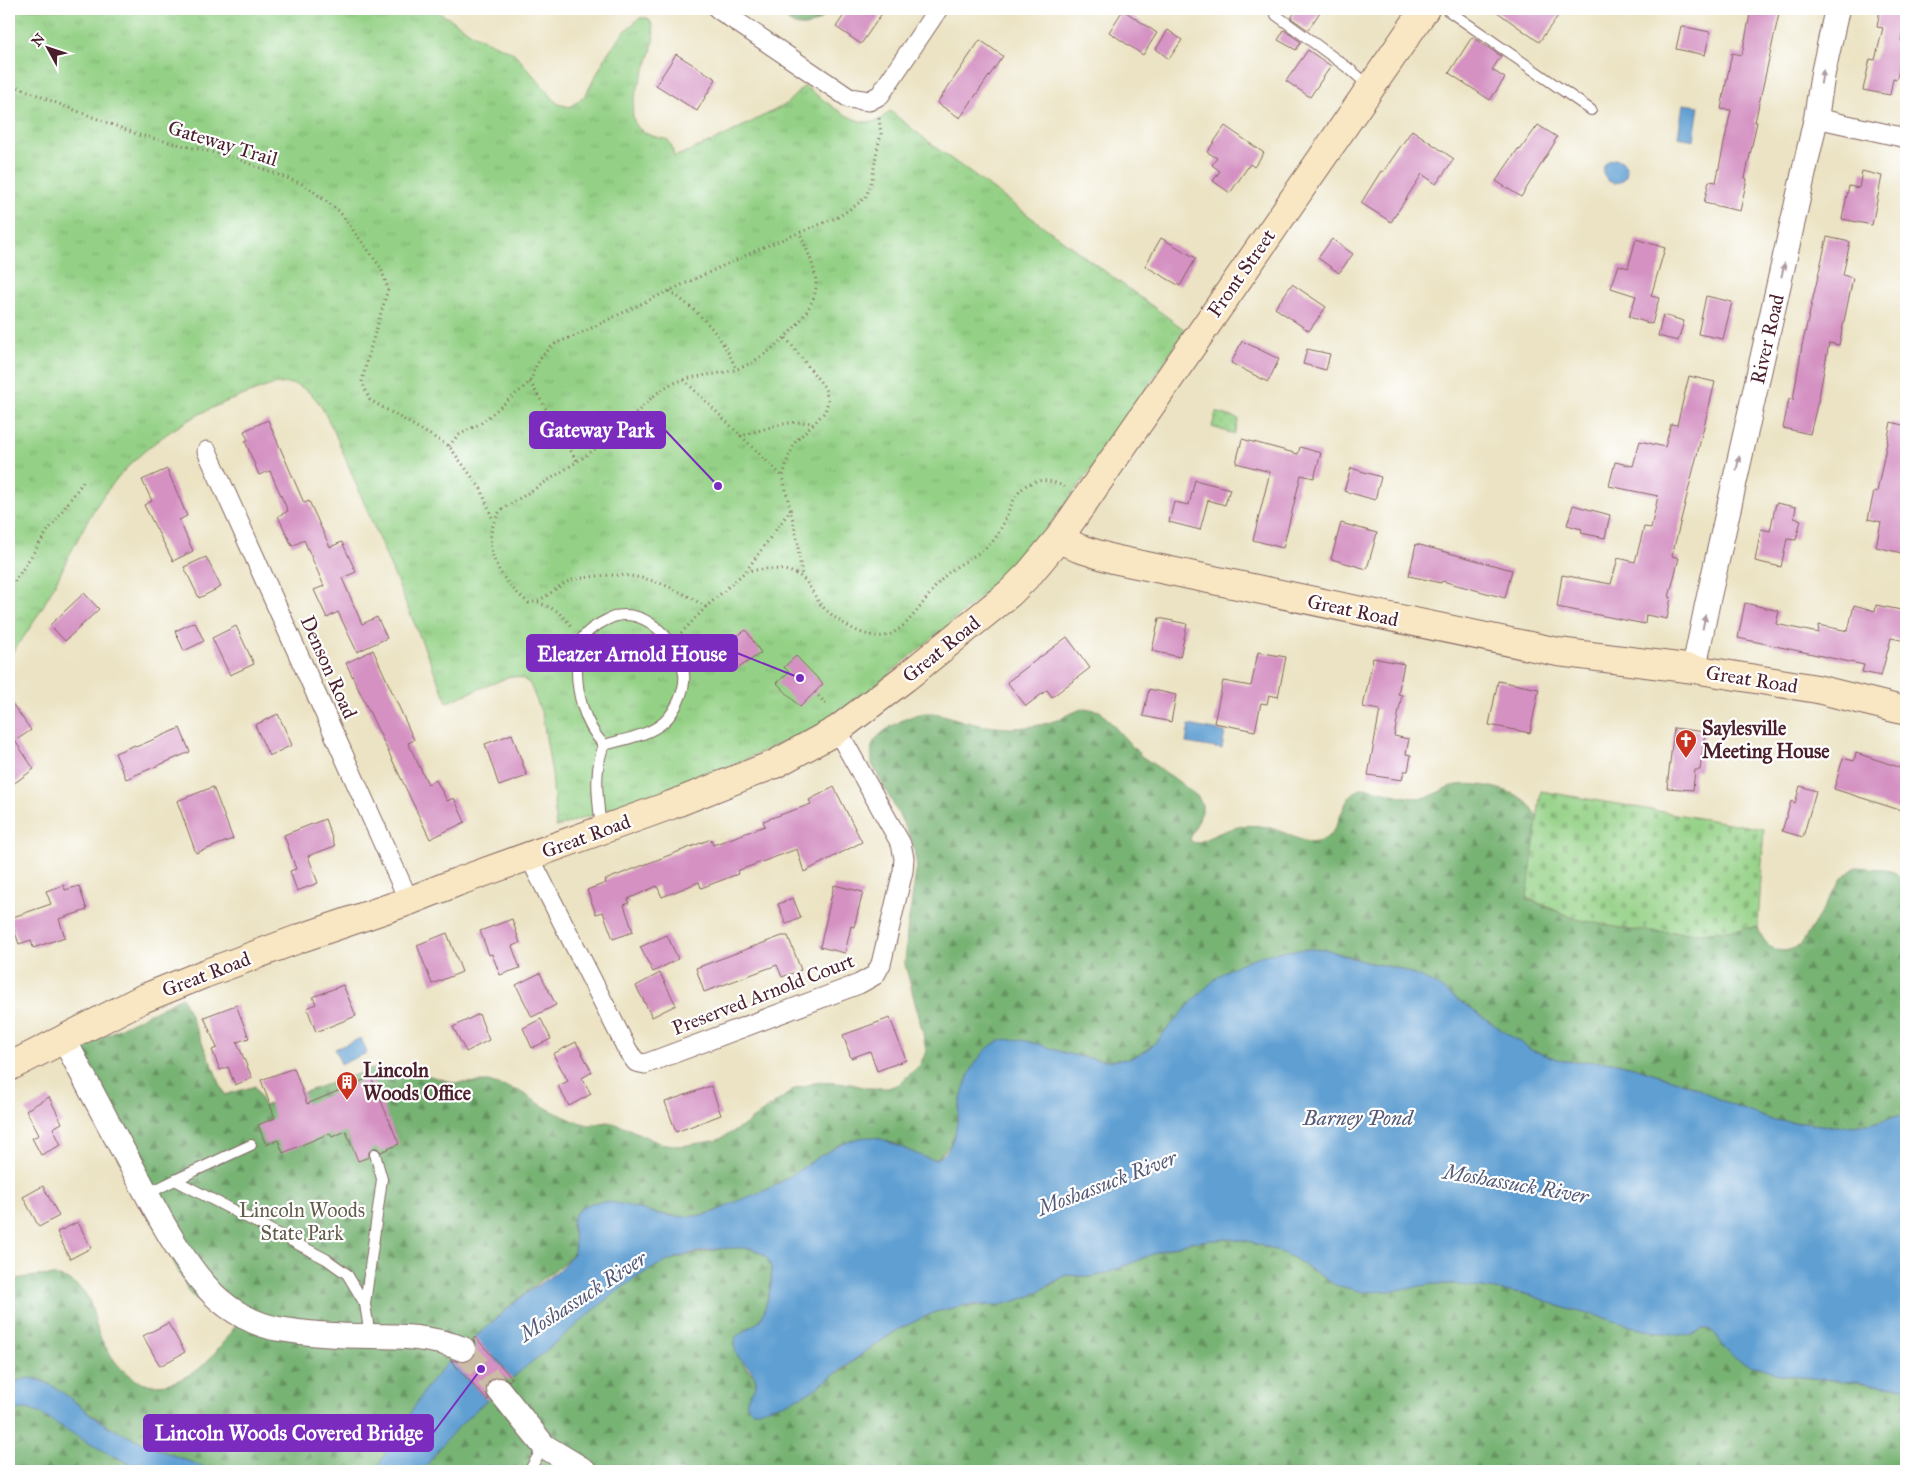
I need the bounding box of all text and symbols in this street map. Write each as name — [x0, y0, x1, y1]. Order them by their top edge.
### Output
north arrow — [22, 22, 72, 72]
text: N — [28, 30, 49, 50]
one-way arrow — [1819, 69, 1827, 85]
street label: Gateway Trail — [165, 115, 281, 171]
street label: Front Street — [1202, 224, 1280, 322]
one-way arrow — [1779, 263, 1787, 278]
street label: River Road — [1745, 292, 1789, 386]
callout: Gateway Park — [530, 412, 665, 448]
text: Gateway Park — [539, 417, 656, 443]
one-way arrow — [1734, 455, 1742, 470]
street label: Great Road — [1305, 589, 1401, 631]
street label: Great Road — [897, 610, 985, 688]
street label: Denson Road — [296, 612, 362, 722]
one-way arrow — [1700, 613, 1708, 629]
callout: Eleazer Arnold House — [527, 635, 737, 671]
text: Eleazer Arnold House — [537, 641, 727, 667]
street label: Great Road — [1704, 660, 1800, 698]
place label: Saylesville Meeting House — [1702, 716, 1830, 764]
church icon: Saylesville Meeting House — [1674, 728, 1698, 759]
street label: Great Road — [538, 809, 634, 863]
street label: Great Road — [158, 946, 254, 1002]
street label: Preserved Arnold Court — [669, 948, 857, 1040]
place label: Lincoln Woods Office — [363, 1058, 472, 1105]
building icon: Lincoln Woods Office — [335, 1070, 359, 1101]
water label: Barney Pond — [1302, 1105, 1415, 1131]
water label: Moshassuck River — [1032, 1144, 1181, 1222]
water label: Moshassuck River — [1439, 1158, 1592, 1210]
park label: Lincoln Woods State Park — [239, 1198, 365, 1245]
water label: Moshassuck River — [513, 1244, 653, 1348]
callout: Lincoln Woods Covered Bridge — [144, 1415, 433, 1451]
text: Lincoln Woods Covered Bridge — [155, 1420, 423, 1446]

